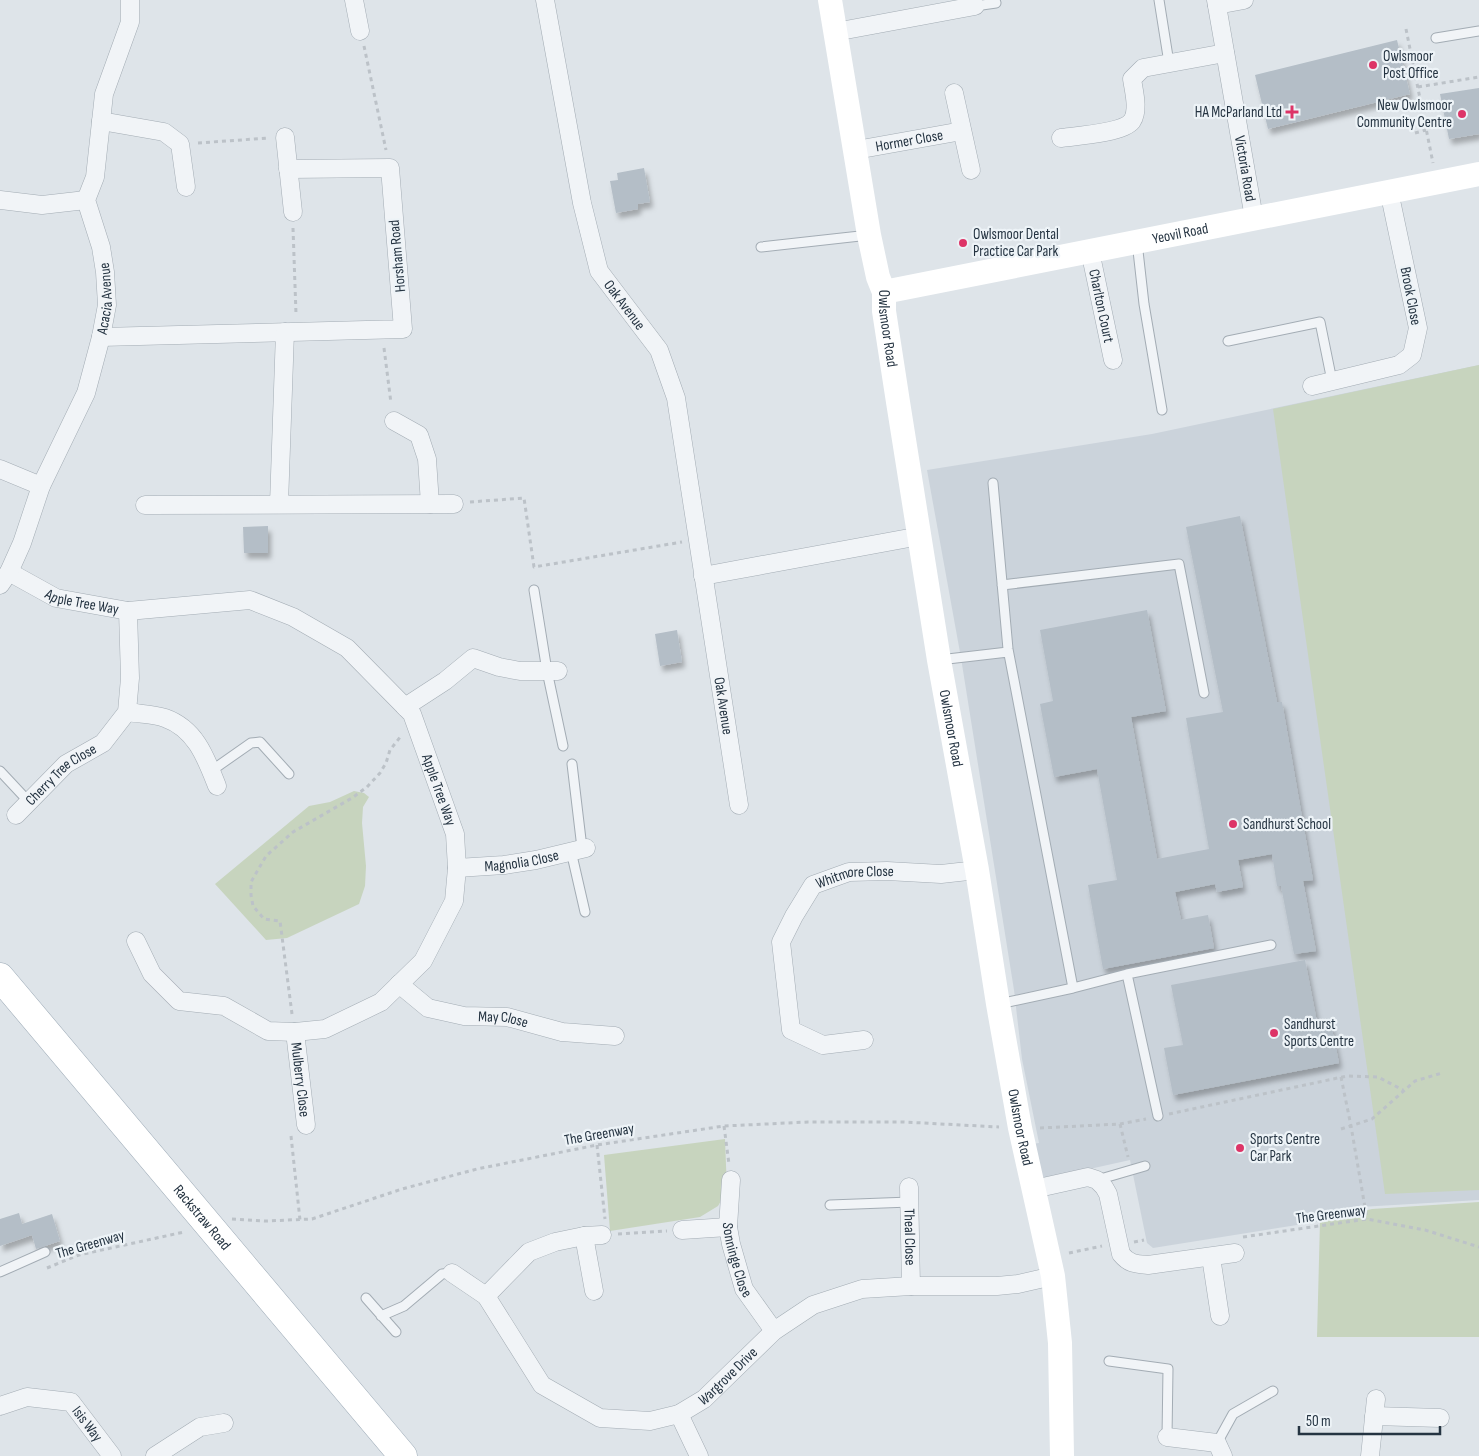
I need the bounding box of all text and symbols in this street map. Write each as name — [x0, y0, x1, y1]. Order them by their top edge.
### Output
place label: Owlsmoor Post Office — [1383, 47, 1439, 83]
marker: Owlsmoor Post Office — [1367, 59, 1379, 71]
place label: New Owlsmoor Community Centre — [1357, 96, 1453, 132]
place label: HA McParland Ltd — [1195, 103, 1282, 122]
marker: HA McParland Ltd — [1286, 106, 1298, 118]
marker: New Owlsmoor Community Centre — [1456, 108, 1468, 120]
street label: Hormer Close — [874, 126, 945, 156]
street label: Victoria Road — [1230, 134, 1260, 203]
street label: Horsham Road — [385, 219, 410, 293]
street label: Yeovil Road — [1151, 219, 1210, 249]
place label: Owlsmoor Dental Practice Car Park — [973, 225, 1059, 261]
marker: Owlsmoor Dental Practice Car Park — [957, 237, 969, 249]
street label: Acacia Avenue — [93, 261, 117, 337]
street label: Brook Close — [1396, 265, 1425, 327]
street label: Charlton Court — [1084, 267, 1118, 345]
street label: Oak Avenue — [599, 276, 649, 334]
street label: Owlsmoor Road — [874, 290, 902, 368]
street label: Apple Tree Way — [41, 584, 120, 619]
street label: Oak Avenue — [709, 676, 737, 736]
street label: Owlsmoor Road — [935, 688, 967, 768]
street label: Cherry Tree Close — [22, 740, 100, 810]
street label: Apple Tree Way — [417, 751, 460, 829]
place label: Sandhurst School — [1243, 815, 1331, 834]
marker: Sandhurst School — [1227, 818, 1239, 830]
street label: Magnolia Close — [484, 846, 561, 876]
street label: Whitmore Close — [813, 862, 894, 893]
street label: May Close — [478, 1007, 530, 1032]
place label: Sandhurst Sports Centre — [1284, 1015, 1354, 1051]
marker: Sandhurst Sports Centre — [1268, 1027, 1280, 1039]
street label: Mulberry Close — [286, 1041, 314, 1118]
street label: Owlsmoor Road — [1003, 1087, 1037, 1168]
street label: The Greenway — [563, 1119, 636, 1150]
place label: Sports Centre Car Park — [1250, 1130, 1320, 1166]
marker: Sports Centre Car Park — [1234, 1142, 1246, 1154]
street label: Rackstraw Road — [169, 1181, 235, 1254]
street label: The Greenway — [1295, 1201, 1367, 1228]
street label: Theal Close — [899, 1208, 920, 1266]
street label: Sonninge Close — [718, 1222, 756, 1301]
street label: The Greenway — [54, 1226, 127, 1263]
street label: Wargrove Drive — [695, 1343, 762, 1410]
street label: Isis Way — [67, 1402, 107, 1446]
scale bar — [1299, 1404, 1440, 1436]
text: 50 m — [1306, 1412, 1331, 1431]

